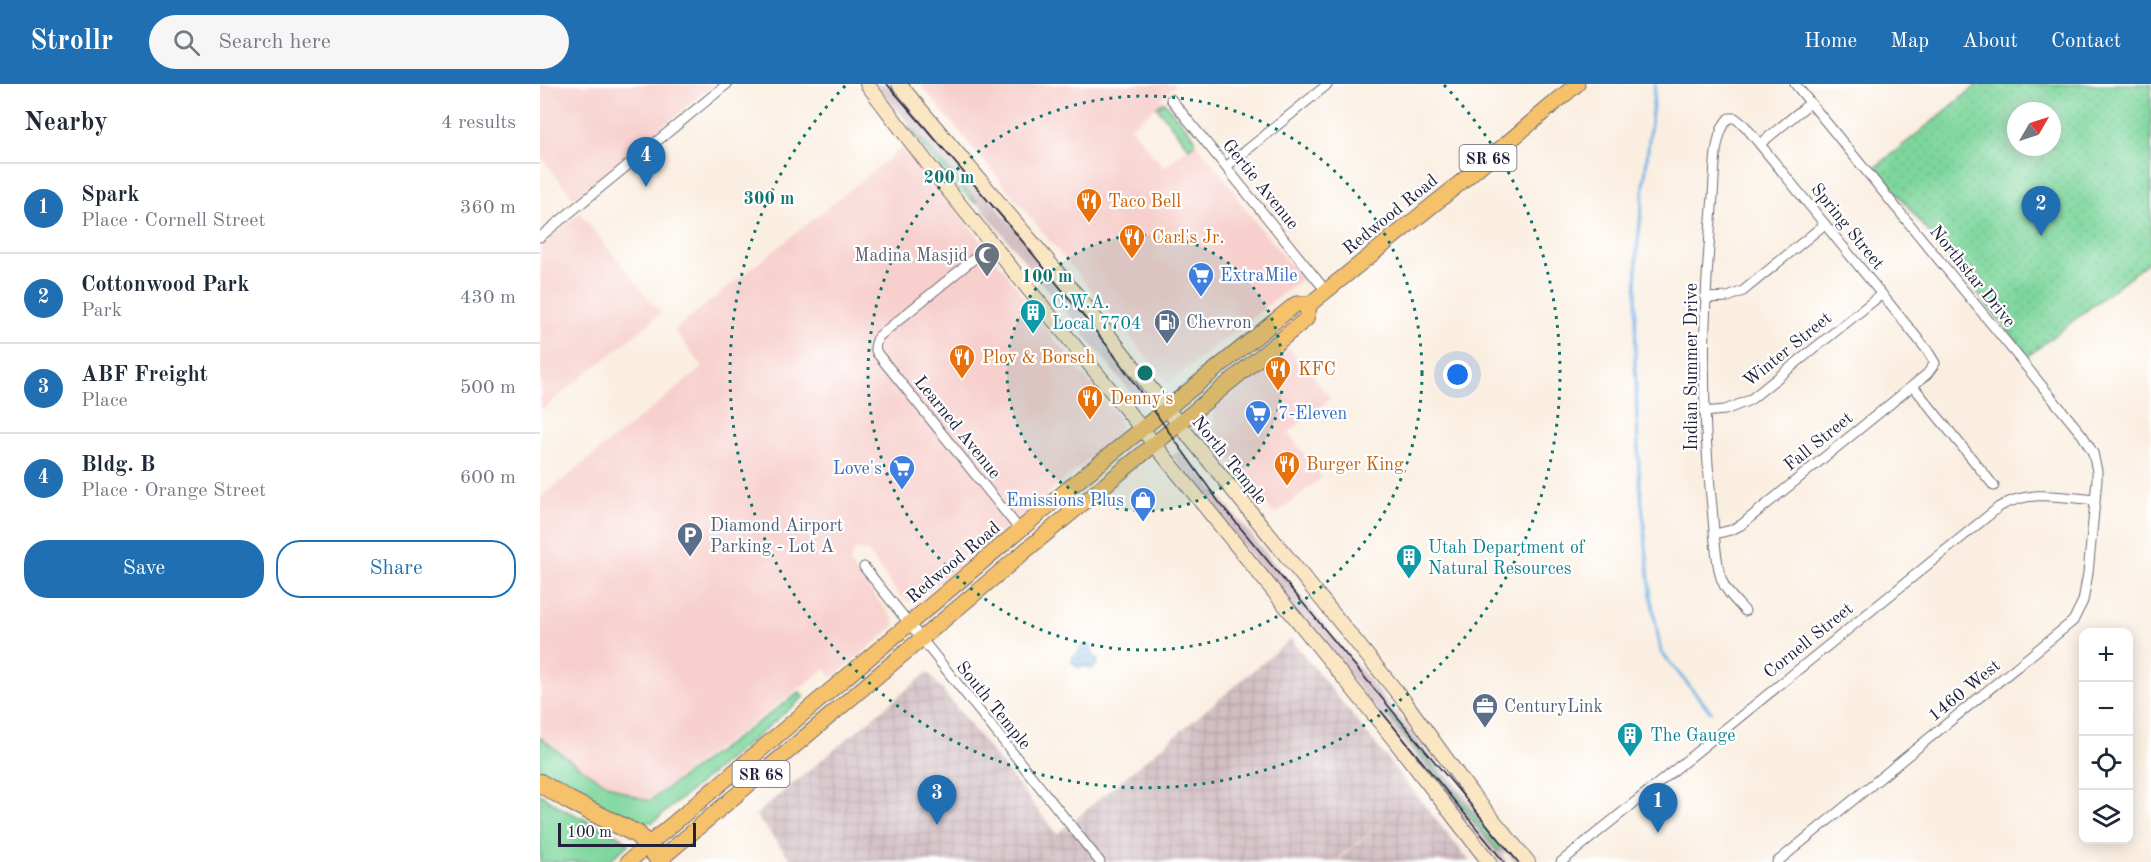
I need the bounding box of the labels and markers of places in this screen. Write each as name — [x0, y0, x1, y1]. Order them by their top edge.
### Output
pin: 4 — [626, 138, 666, 187]
restaurant icon: Taco Bell — [1074, 186, 1104, 224]
pin: 2 — [2022, 186, 2060, 236]
place label: Taco Bell — [1108, 193, 1181, 211]
restaurant icon: Carl's Jr. — [1117, 222, 1147, 260]
place label: Carl's Jr. — [1152, 229, 1225, 247]
mosque icon: Madina Masjid — [972, 240, 1002, 278]
place label: Madina Masjid — [854, 247, 968, 265]
supermarket icon: ExtraMile — [1186, 260, 1216, 298]
place label: ExtraMile — [1220, 267, 1297, 285]
place label: C.W.A. Local 7704 — [1052, 294, 1141, 333]
building icon: C.W.A. Local 7704 — [1018, 297, 1048, 335]
fuel station icon: Chevron — [1152, 307, 1182, 345]
place label: Chevron — [1186, 314, 1252, 332]
restaurant icon: Plov & Borsch — [947, 342, 977, 380]
place label: Plov & Borsch — [982, 349, 1095, 367]
restaurant icon: KFC — [1263, 354, 1293, 392]
place label: KFC — [1298, 361, 1336, 379]
centre of rings — [1135, 363, 1155, 383]
restaurant icon: Denny's — [1075, 383, 1105, 421]
place label: Denny's — [1110, 390, 1174, 408]
supermarket icon: 7-Eleven — [1243, 398, 1273, 436]
place label: 7-Eleven — [1278, 405, 1348, 423]
restaurant icon: Burger King — [1272, 449, 1302, 487]
supermarket icon: Love's — [887, 453, 917, 491]
place label: Burger King — [1306, 456, 1404, 474]
place label: Love's — [833, 460, 882, 478]
shop icon: Emissions Plus — [1128, 485, 1158, 523]
place label: Emissions Plus — [1006, 492, 1124, 510]
place label: Diamond Airport Parking - Lot A — [710, 517, 843, 556]
parking icon: Diamond Airport Parking - Lot A — [675, 520, 705, 558]
place label: Utah Department of Natural Resources — [1428, 539, 1586, 578]
building icon: Utah Department of Natural Resources — [1394, 542, 1424, 580]
office icon: CenturyLink — [1470, 691, 1500, 729]
place label: CenturyLink — [1504, 698, 1603, 716]
building icon: The Gauge — [1615, 720, 1645, 758]
place label: The Gauge — [1650, 727, 1735, 745]
pin: 3 — [918, 776, 956, 825]
pin: 1 — [1638, 784, 1678, 833]

